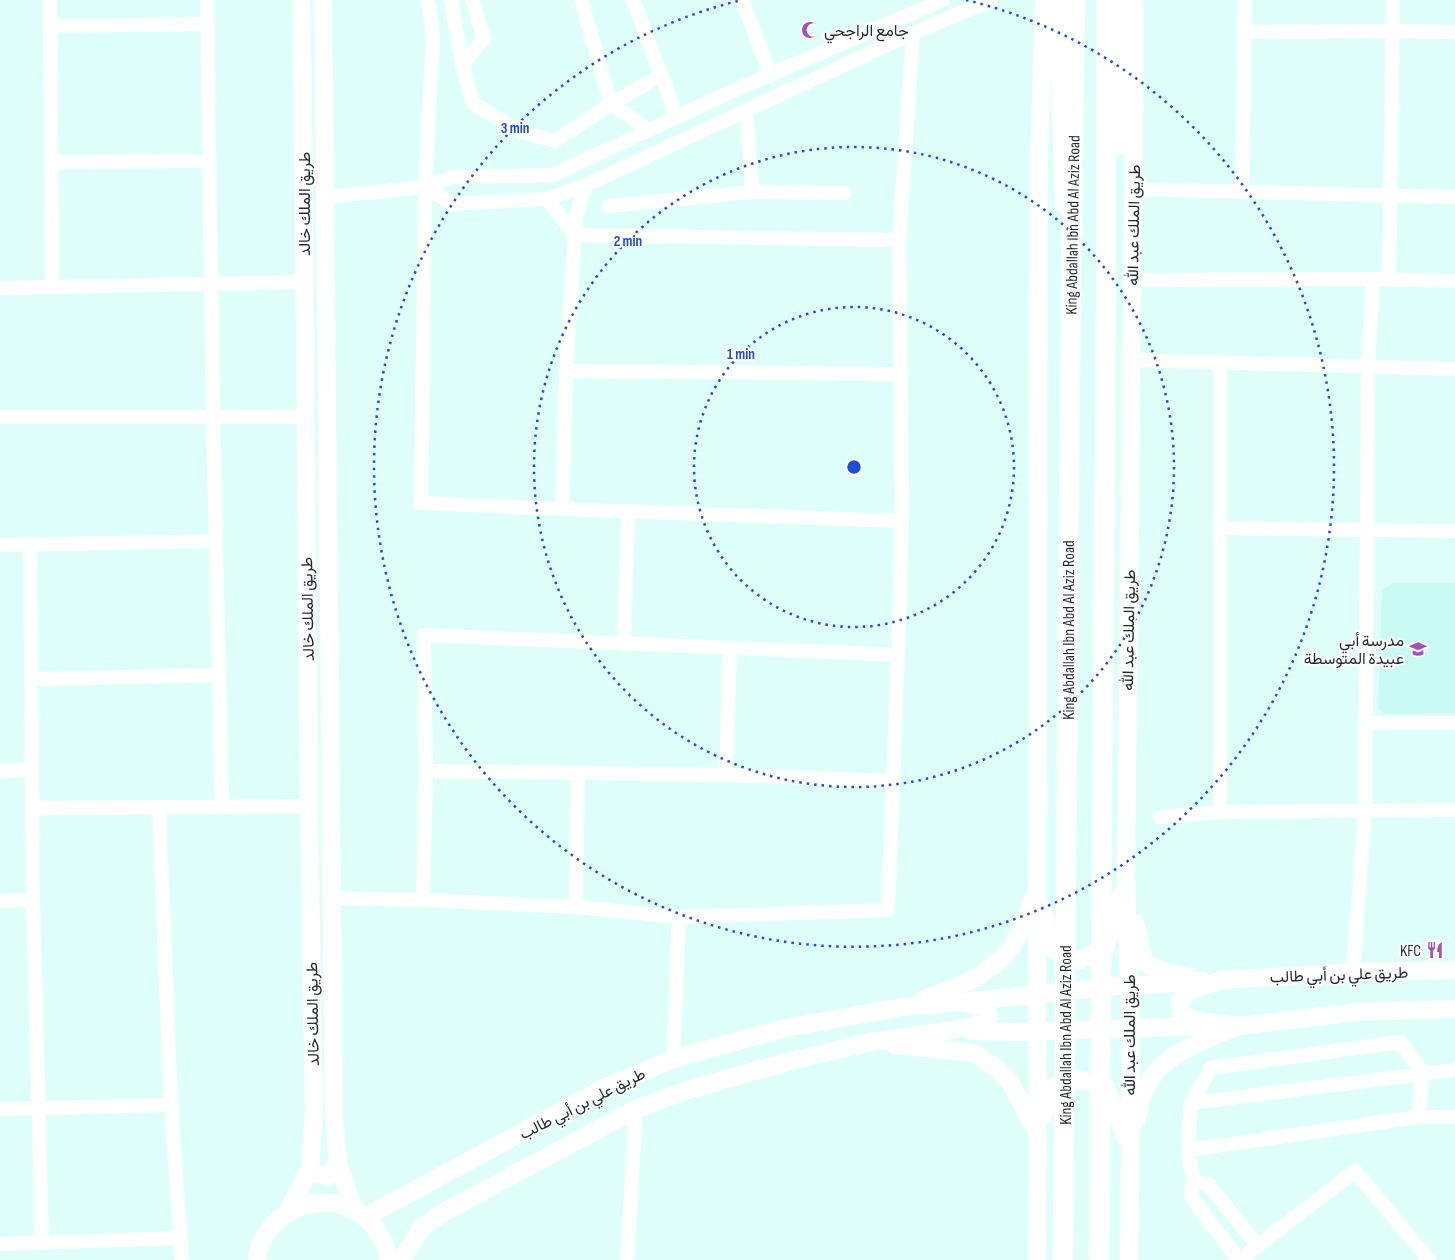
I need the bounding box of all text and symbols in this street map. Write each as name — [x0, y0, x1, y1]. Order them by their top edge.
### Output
mosque icon: جامع الراجحي — [800, 20, 820, 40]
place label: جامع الراجحي — [824, 22, 909, 44]
text: 3 min — [501, 119, 529, 138]
street label: King Abdallah Ibn Abd Al Aziz Road — [1062, 135, 1085, 315]
street label: طريق الملك خالد — [296, 152, 315, 256]
street label: طريق الملك عبد الله — [1123, 164, 1145, 286]
text: 2 min — [614, 232, 642, 251]
text: 1 min — [727, 345, 755, 364]
centre of rings — [845, 458, 863, 476]
street label: King Abdallah Ibn Abd Al Aziz Road — [1060, 540, 1079, 720]
street label: طريق الملك خالد — [298, 557, 319, 661]
street label: طريق الملك عبد الله — [1118, 569, 1140, 691]
place label: مدرسة أبي عبيدة المتوسطة — [1304, 632, 1404, 669]
school or university icon: مدرسة أبي عبيدة المتوسطة — [1408, 639, 1428, 659]
restaurant icon: KFC — [1425, 940, 1445, 960]
place label: KFC — [1400, 942, 1421, 961]
street label: King Abdallah Ibn Abd Al Aziz Road — [1057, 945, 1076, 1125]
street label: طريق الملك خالد — [303, 962, 324, 1066]
street label: طريق علي بن أبي طالب — [1269, 964, 1409, 990]
street label: طريق الملك عبد الله — [1120, 974, 1140, 1096]
street label: طريق علي بن أبي طالب — [517, 1064, 650, 1147]

